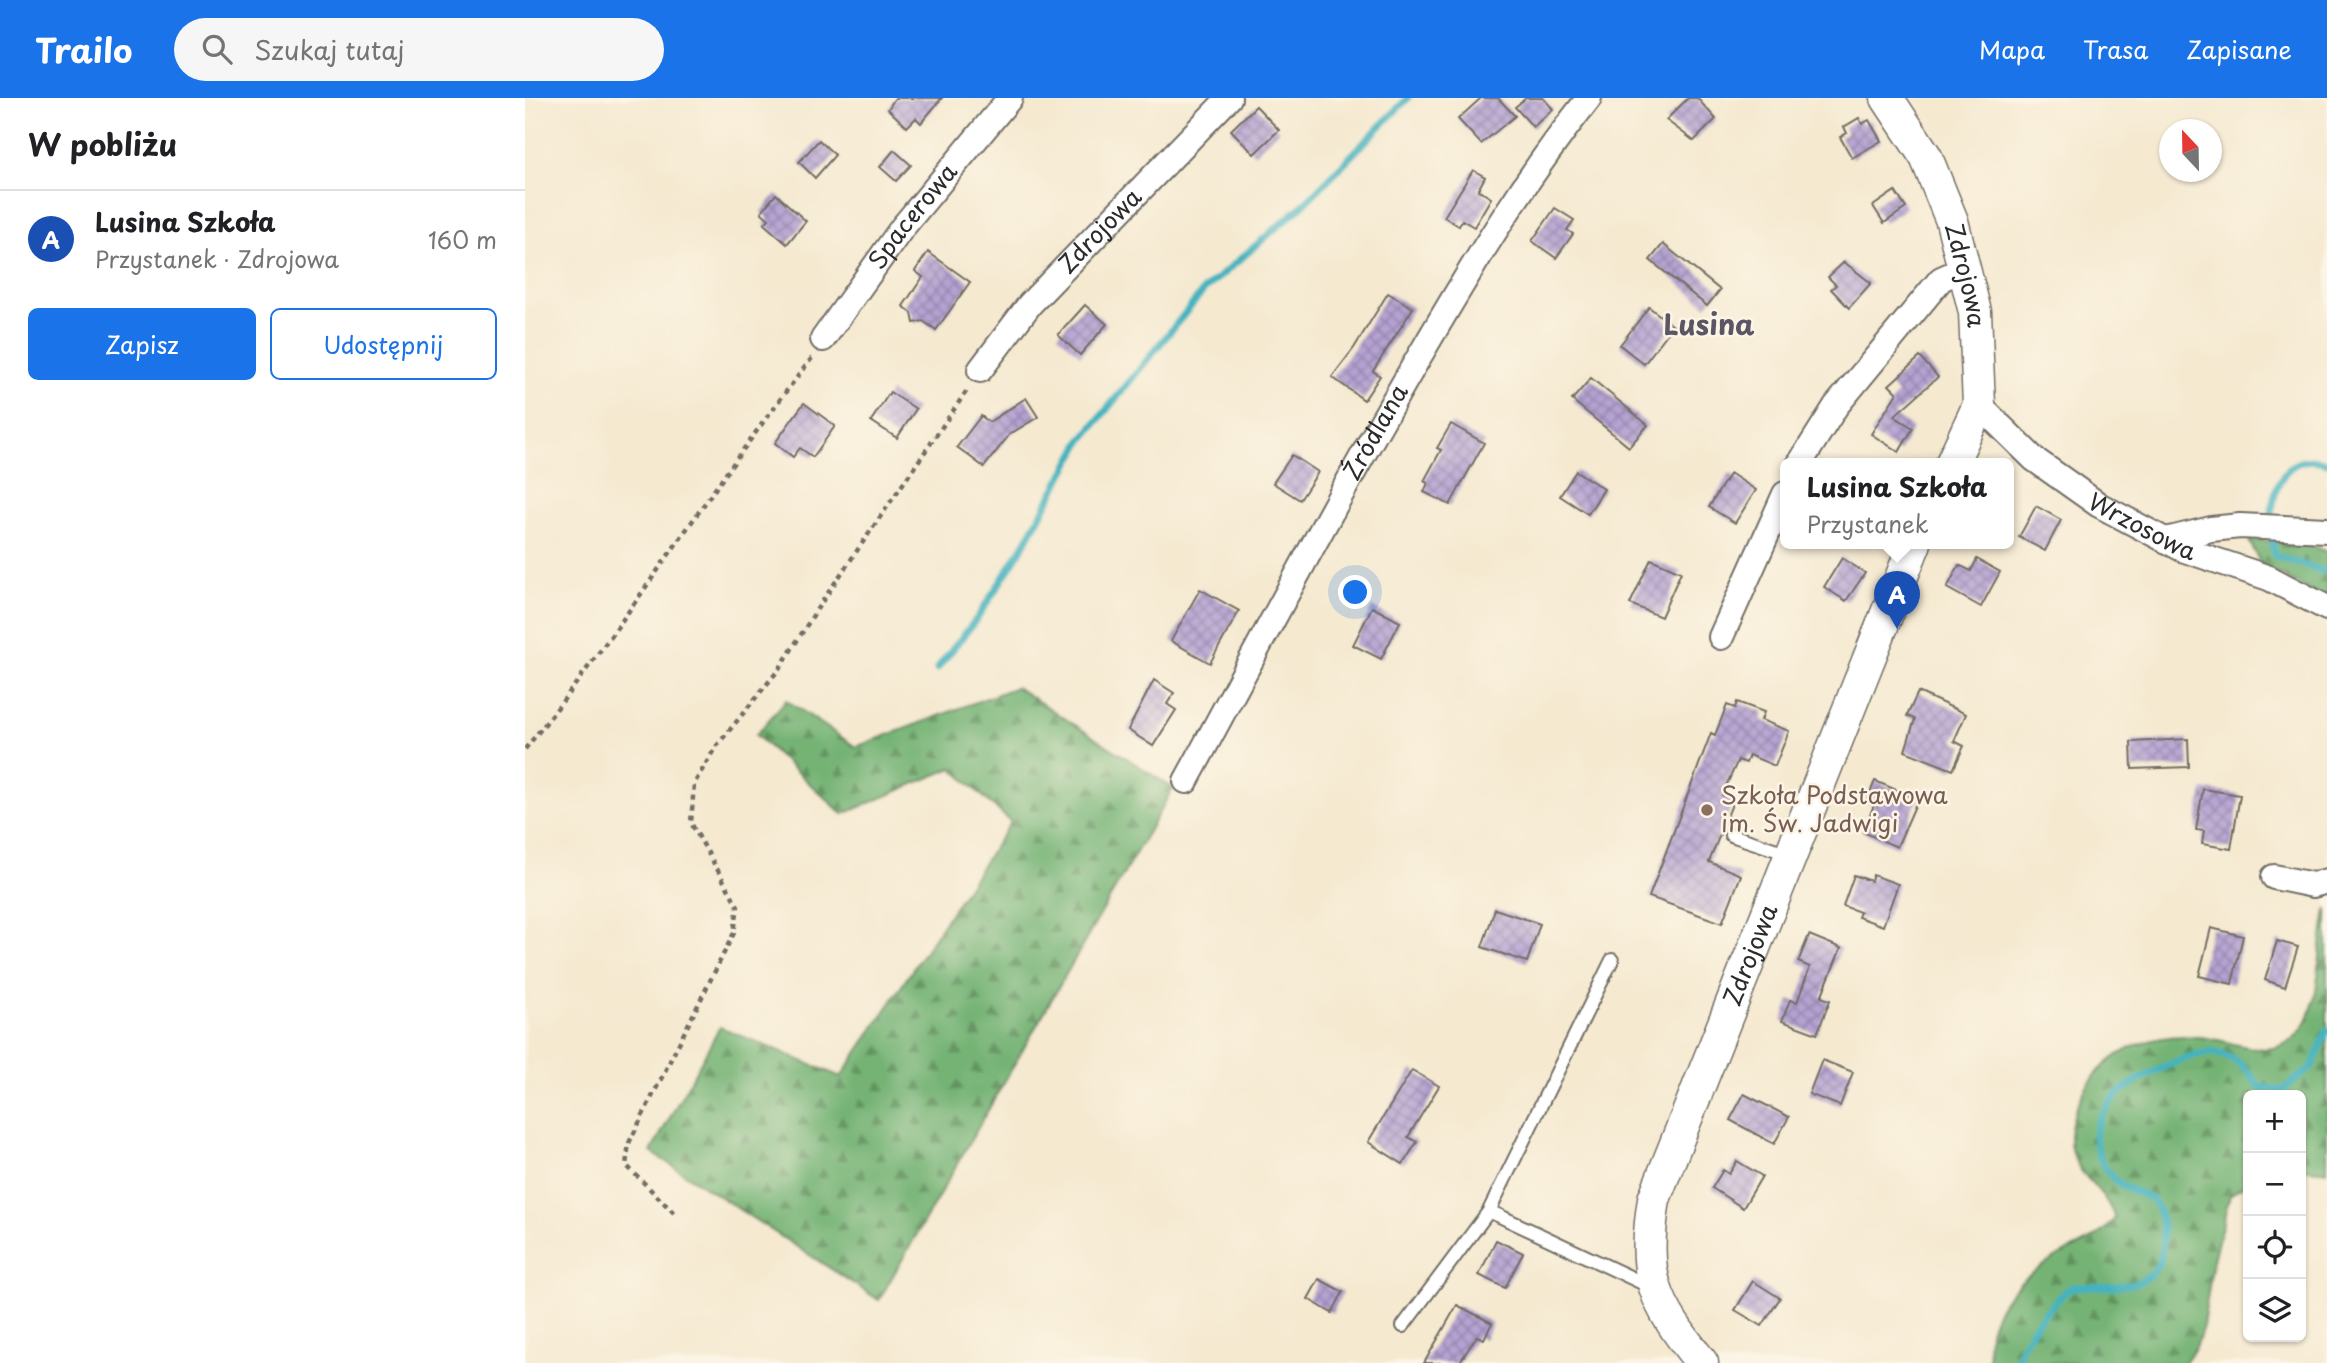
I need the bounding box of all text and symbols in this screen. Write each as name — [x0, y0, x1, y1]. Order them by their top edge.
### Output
search box — [174, 18, 664, 81]
text: Trailo — [35, 24, 132, 74]
icon: search — [198, 30, 236, 68]
text: Szukaj tutaj — [254, 30, 404, 69]
text: Mapa — [1979, 31, 2045, 67]
text: Trasa — [2083, 31, 2148, 67]
text: Zapisane — [2186, 31, 2292, 67]
north arrow — [2159, 119, 2222, 182]
text: W pobliżu — [28, 121, 177, 166]
street label: Spacerowa — [858, 154, 965, 276]
street label: Zdrojowa — [1049, 179, 1149, 281]
text: Lusina Szkoła — [95, 202, 276, 241]
street label: Zdrojowa — [1937, 219, 1996, 328]
text: A — [42, 222, 60, 257]
text: 160 m — [428, 222, 497, 257]
text: Przystanek · Zdrojowa — [95, 241, 339, 276]
district label: Lusina — [1663, 302, 1755, 345]
button: Zapisz — [28, 308, 256, 380]
button: Udostępnij — [270, 308, 497, 380]
street label: Źródlana — [1333, 377, 1416, 486]
popup — [1780, 458, 2014, 549]
text: Lusina Szkoła — [1807, 467, 1987, 506]
street label: Wrzosowa — [2082, 482, 2201, 568]
text: Przystanek — [1807, 506, 1929, 541]
pin: A — [1874, 571, 1920, 629]
your location — [1338, 575, 1372, 609]
place label: Szkoła Podstawowa im. Św. Jadwigi — [1721, 776, 1948, 840]
marker: Szkoła Podstawowa im. Św. Jadwigi — [1699, 802, 1715, 818]
street label: Zdrojowa — [1713, 898, 1786, 1011]
map controls — [2243, 1090, 2306, 1342]
button: + — [2243, 1090, 2306, 1153]
button: − — [2243, 1153, 2306, 1216]
button: locate — [2243, 1216, 2306, 1279]
button: layers — [2243, 1279, 2306, 1342]

